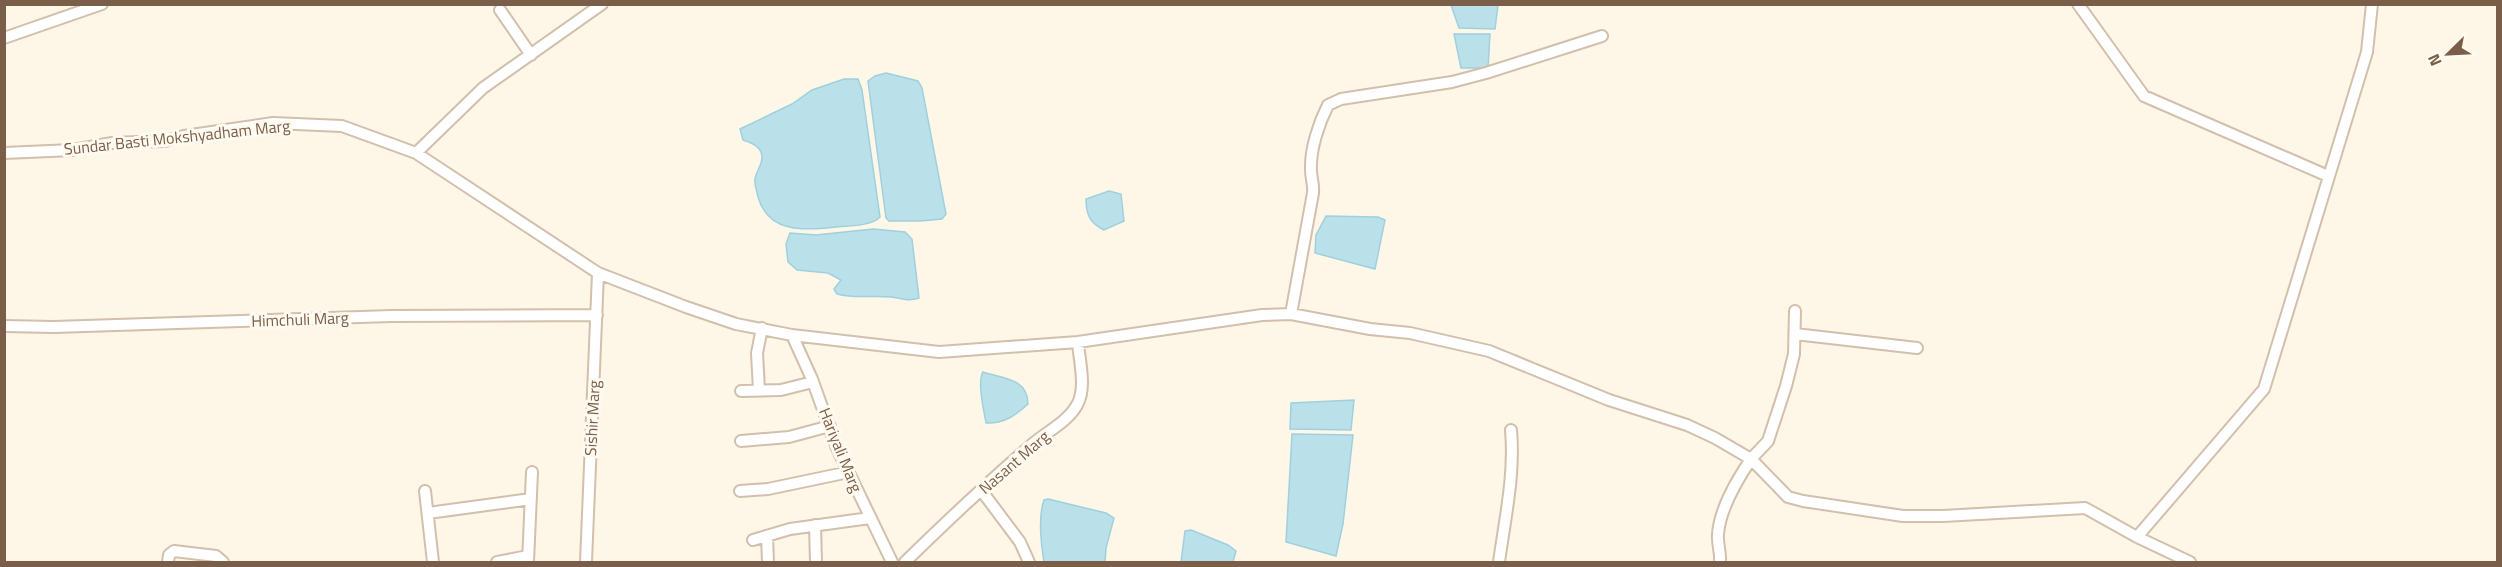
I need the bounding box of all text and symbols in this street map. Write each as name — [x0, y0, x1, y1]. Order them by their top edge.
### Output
north arrow — [2418, 24, 2478, 84]
text: N — [2421, 50, 2448, 70]
street label: Sundar Basti Mokshyadham Marg — [63, 113, 291, 161]
street label: Himchuli Marg — [251, 305, 349, 333]
street label: Sishir Marg — [578, 379, 606, 457]
street label: Hariyali Marg — [813, 404, 869, 496]
street label: Nasant Marg — [973, 424, 1055, 500]

